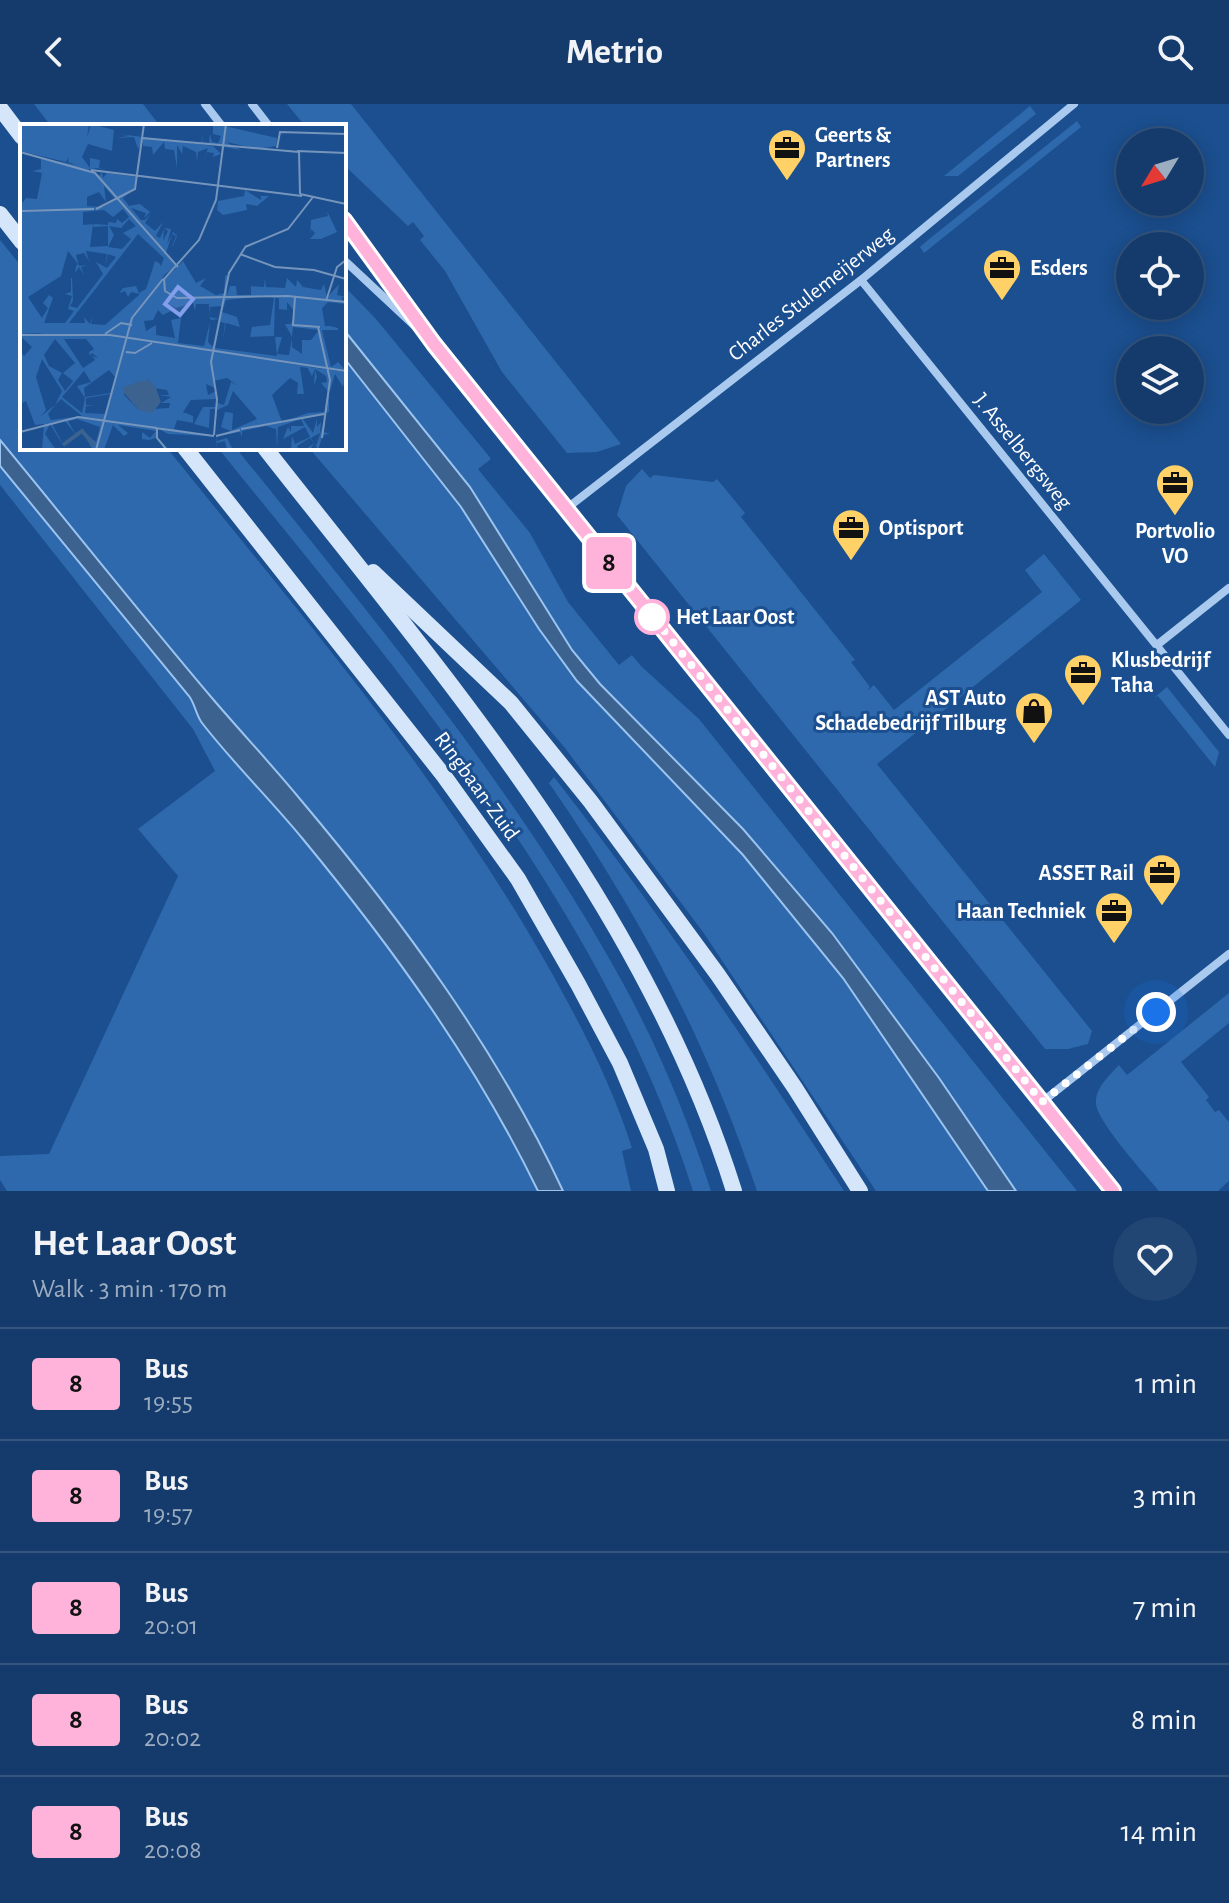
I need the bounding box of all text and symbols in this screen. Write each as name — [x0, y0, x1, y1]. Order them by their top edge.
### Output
icon: back — [32, 30, 76, 74]
icon: search — [1153, 30, 1197, 74]
text: Metrio — [566, 34, 663, 70]
inset map — [20, 124, 346, 450]
place label: Geerts & Partners — [815, 124, 892, 171]
office icon: Geerts & Partners — [766, 127, 808, 182]
north arrow — [1116, 128, 1204, 216]
map controls — [1116, 128, 1204, 424]
street label: Charles Stulemeijerweg — [724, 223, 898, 365]
button: locate — [1116, 232, 1204, 320]
office icon: Esders — [981, 247, 1023, 302]
place label: Esders — [1030, 257, 1088, 279]
button: layers — [1116, 336, 1204, 424]
street label: J. Asselbergsweg — [970, 389, 1076, 513]
office icon: Portvolio VO — [1154, 462, 1196, 517]
office icon: Optisport — [830, 507, 872, 562]
place label: Optisport — [879, 517, 964, 539]
place label: Portvolio VO — [1135, 520, 1215, 567]
line badge: 8 — [583, 537, 635, 589]
text: 8 — [602, 549, 616, 577]
marker: Het Laar Oost — [635, 600, 669, 634]
place label: Het Laar Oost — [676, 606, 795, 628]
place label: Klusbedrijf Taha — [1111, 649, 1212, 696]
office icon: Klusbedrijf Taha — [1062, 652, 1104, 707]
place label: AST Auto Schadebedrijf Tilburg — [815, 687, 1007, 735]
shop icon: AST Auto Schadebedrijf Tilburg — [1013, 690, 1055, 745]
street label: Ringbaan-Zuid — [430, 728, 524, 844]
office icon: ASSET Rail — [1141, 852, 1183, 907]
place label: ASSET Rail — [1038, 862, 1134, 884]
office icon: Haan Techniek — [1093, 890, 1135, 945]
place label: Haan Techniek — [956, 900, 1086, 922]
your location — [1136, 992, 1176, 1032]
button: heart — [1113, 1217, 1197, 1301]
text: Het Laar Oost — [32, 1225, 236, 1263]
text: Walk · 3 min · 170 m — [32, 1276, 227, 1302]
text: Bus — [144, 1354, 189, 1384]
text: 1 min — [1135, 1369, 1197, 1399]
text: 8 — [69, 1370, 83, 1398]
text: 19:55 — [144, 1389, 193, 1415]
text: Bus — [144, 1466, 189, 1496]
text: 3 min — [1133, 1481, 1197, 1511]
text: 8 — [69, 1482, 83, 1510]
text: 19:57 — [144, 1501, 193, 1527]
text: Bus — [144, 1578, 189, 1608]
text: 7 min — [1133, 1593, 1197, 1623]
text: 8 — [69, 1594, 83, 1622]
text: 20:01 — [144, 1613, 198, 1639]
text: Bus — [144, 1690, 189, 1720]
text: 8 min — [1131, 1705, 1197, 1735]
text: 8 — [69, 1706, 83, 1734]
text: 20:02 — [144, 1725, 201, 1751]
text: Bus — [144, 1802, 189, 1832]
text: 14 min — [1121, 1817, 1197, 1847]
text: 8 — [69, 1818, 83, 1846]
text: 20:08 — [144, 1837, 202, 1863]

